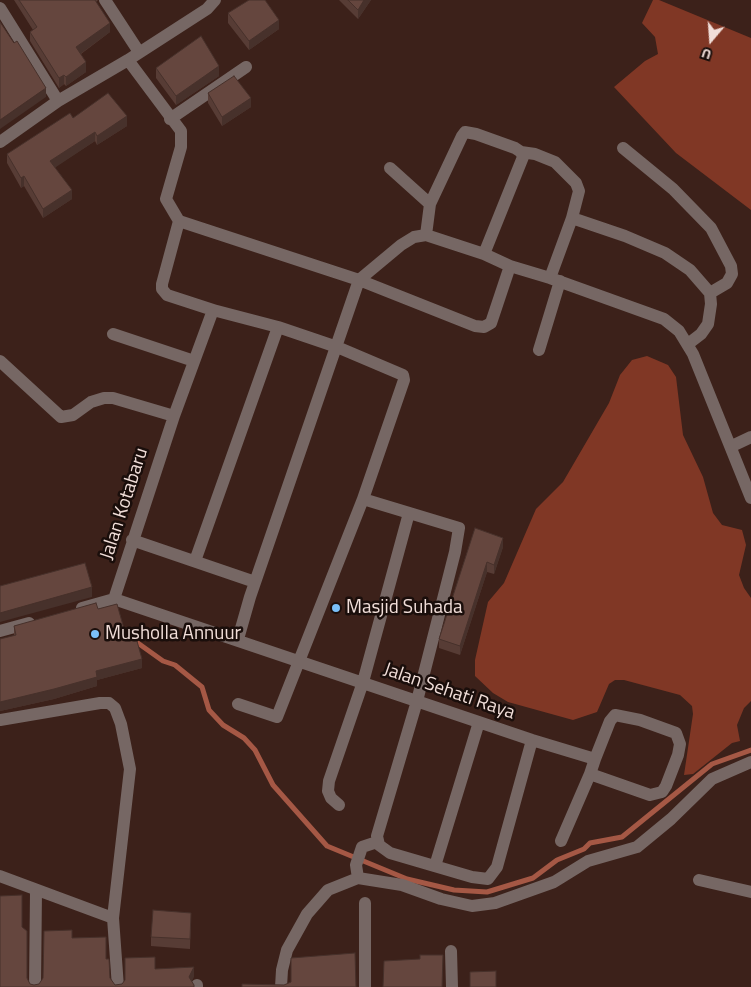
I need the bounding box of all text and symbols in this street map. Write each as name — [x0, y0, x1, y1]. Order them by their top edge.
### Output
north arrow — [686, 15, 736, 65]
text: U — [699, 43, 714, 66]
street label: Jalan Kotabaru — [96, 445, 154, 563]
place label: Masjid Suhada — [346, 597, 463, 619]
marker: Masjid Suhada — [330, 602, 342, 614]
place label: Musholla Annuur — [105, 623, 241, 645]
marker: Musholla Annuur — [89, 628, 101, 640]
street label: Jalan Sehati Raya — [380, 659, 518, 725]

